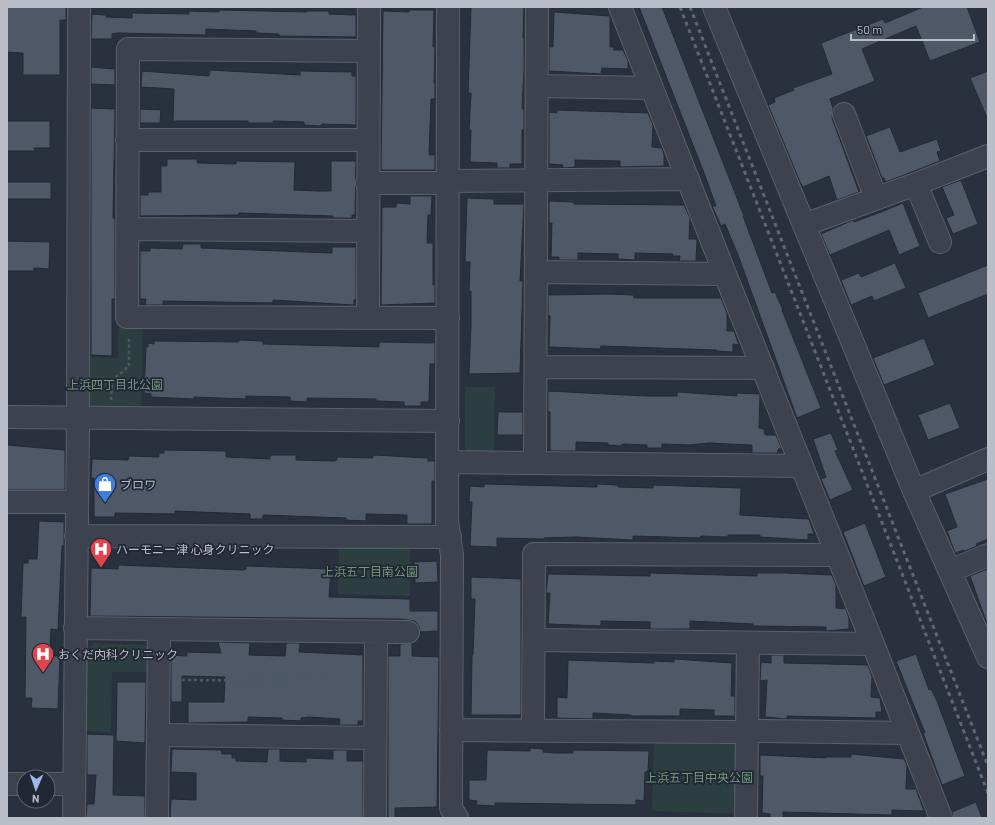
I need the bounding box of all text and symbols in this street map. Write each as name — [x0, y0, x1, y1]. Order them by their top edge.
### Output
scale bar — [851, 16, 974, 42]
text: 50 m — [857, 22, 882, 36]
park label: 上浜四丁目北公園 — [67, 377, 163, 391]
shop icon: ブロワ — [92, 471, 118, 504]
place label: ブロワ — [120, 477, 156, 491]
hospital icon: ハーモニー津 心身クリニック — [88, 536, 114, 569]
place label: ハーモニー津 心身クリニック — [116, 542, 274, 556]
park label: 上浜五丁目南公園 — [322, 564, 418, 578]
hospital icon: おくだ内科クリニック — [30, 641, 56, 674]
place label: おくだ内科クリニック — [58, 647, 178, 661]
north arrow — [16, 769, 56, 809]
park label: 上浜五丁目中央公園 — [645, 770, 753, 784]
text: N — [32, 793, 40, 806]

